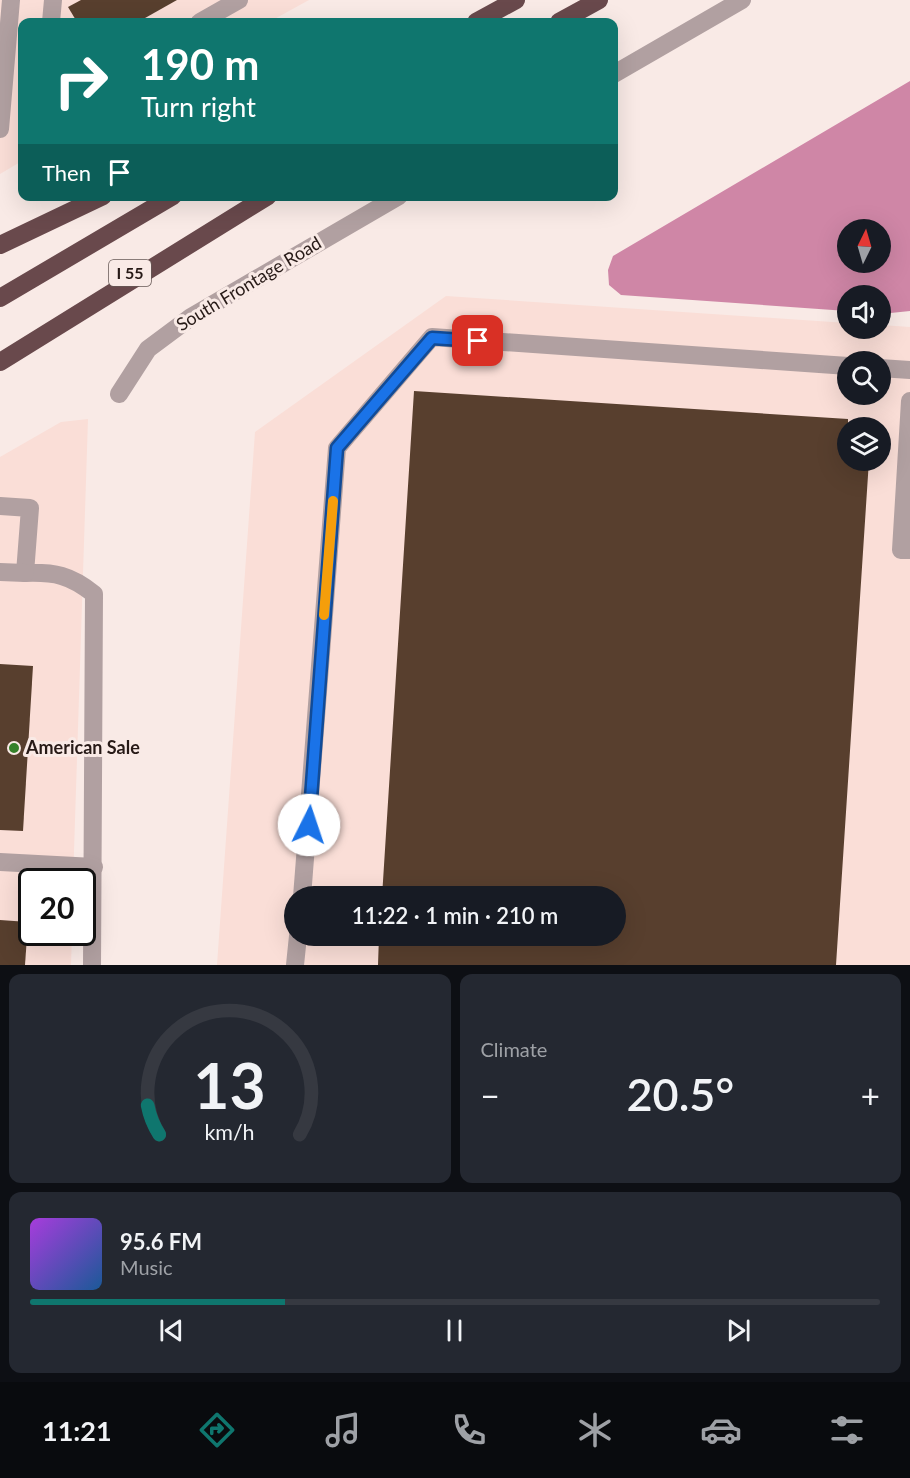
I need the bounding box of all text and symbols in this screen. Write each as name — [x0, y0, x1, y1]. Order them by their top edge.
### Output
text: 190 m — [141, 39, 259, 89]
icon: right — [42, 42, 120, 120]
text: Turn right — [141, 90, 256, 123]
icon: arrive — [103, 156, 136, 189]
text: Then — [42, 159, 91, 186]
north arrow — [837, 219, 891, 273]
map controls — [837, 219, 891, 471]
street label: South Frontage Road — [172, 231, 325, 335]
road number: I 55 — [109, 260, 151, 286]
button: sound — [837, 285, 891, 339]
pin — [452, 315, 503, 366]
icon: arrive — [461, 324, 494, 357]
button: search — [837, 351, 891, 405]
button: layers — [837, 417, 891, 471]
place label: American Sale — [25, 736, 140, 758]
marker: American Sale — [7, 741, 21, 755]
position arrow — [277, 793, 341, 857]
speed limit sign: 20 — [18, 868, 96, 946]
text: 11:22 · 1 min · 210 m — [352, 902, 558, 929]
text: Climate — [481, 1037, 547, 1061]
text: 13 — [194, 1047, 266, 1122]
text: 20.5° — [626, 1067, 734, 1121]
text: − — [481, 1075, 500, 1115]
text: + — [861, 1075, 880, 1115]
text: km/h — [205, 1120, 255, 1146]
text: 95.6 FM — [120, 1228, 202, 1255]
text: Music — [120, 1255, 173, 1279]
icon: previous — [155, 1314, 188, 1347]
icon: pause — [438, 1314, 471, 1347]
icon: next — [722, 1314, 755, 1347]
icon: directions — [196, 1409, 238, 1451]
icon: music — [322, 1409, 364, 1451]
icon: phone — [448, 1409, 490, 1451]
icon: climate — [574, 1409, 616, 1451]
icon: car — [700, 1409, 742, 1451]
icon: filters — [826, 1409, 868, 1451]
text: 11:21 — [42, 1414, 112, 1447]

